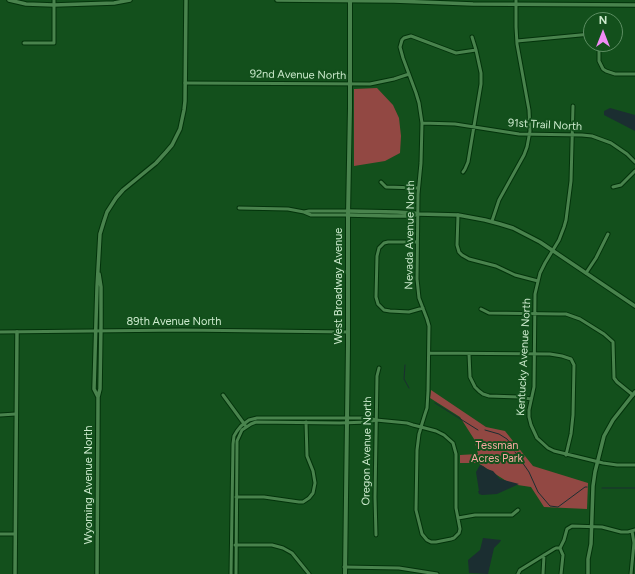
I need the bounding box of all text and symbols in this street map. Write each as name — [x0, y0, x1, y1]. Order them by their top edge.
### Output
north arrow — [583, 12, 623, 52]
text: N — [599, 14, 607, 27]
street label: 92nd Avenue North — [250, 68, 346, 82]
street label: 91st Trail North — [508, 116, 582, 134]
street label: Nevada Avenue North — [402, 180, 418, 290]
street label: West Broadway Avenue — [332, 228, 346, 344]
street label: Kentucky Avenue North — [514, 298, 534, 416]
street label: 89th Avenue North — [127, 315, 221, 329]
street label: Oregon Avenue North — [359, 397, 375, 505]
street label: Wyoming Avenue North — [82, 426, 96, 544]
park label: Tessman Acres Park — [471, 439, 523, 465]

